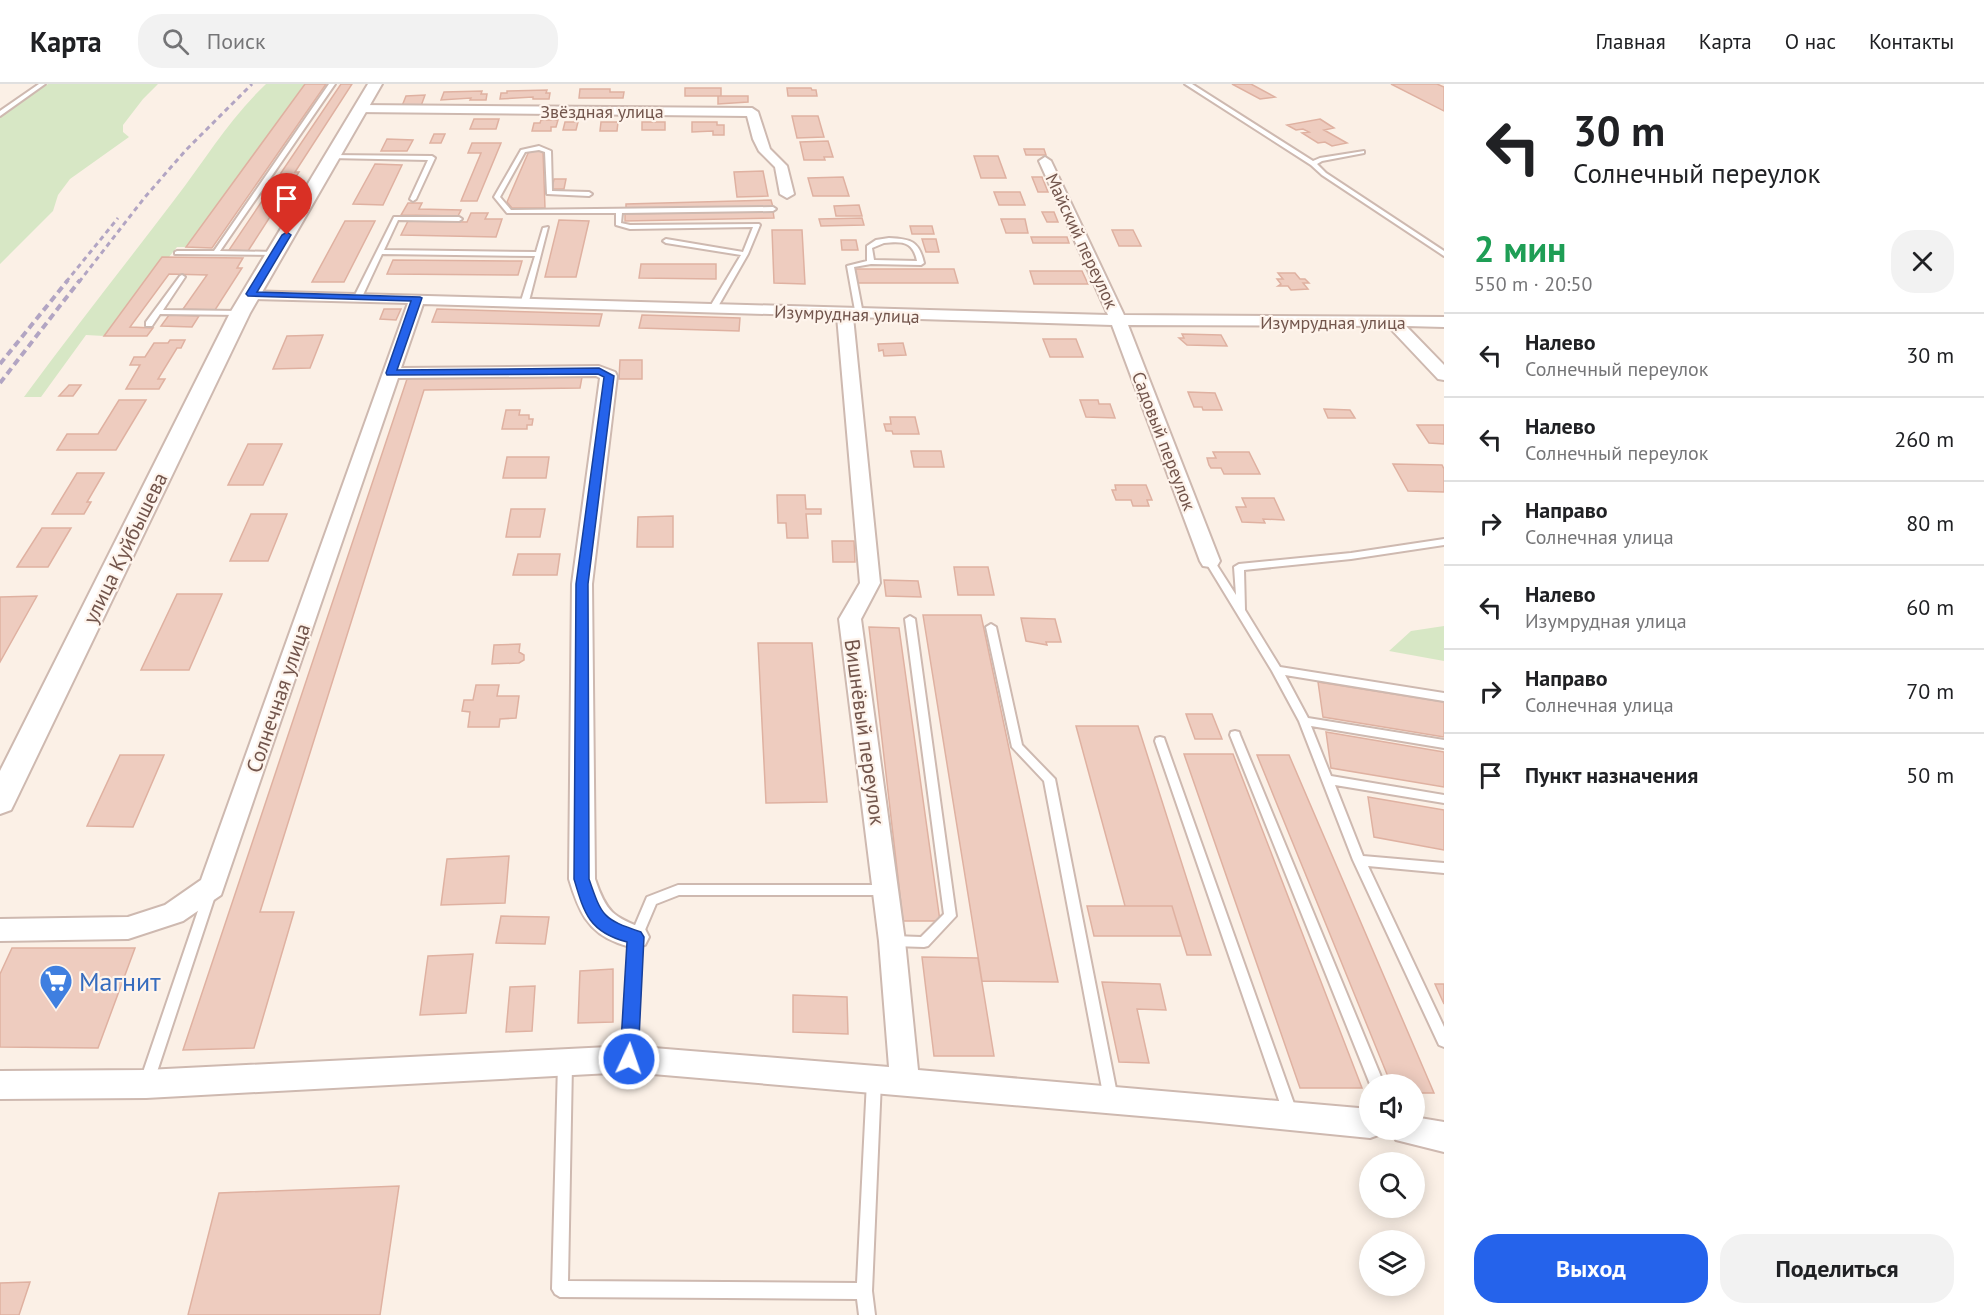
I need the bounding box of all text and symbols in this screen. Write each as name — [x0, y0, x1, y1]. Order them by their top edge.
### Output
search box — [138, 14, 558, 68]
text: Карта — [30, 23, 102, 60]
icon: search — [159, 25, 192, 58]
text: Поиск — [207, 27, 266, 55]
text: Главная — [1595, 28, 1666, 55]
text: Карта — [1699, 28, 1752, 55]
text: О нас — [1785, 28, 1836, 55]
text: Контакты — [1869, 28, 1954, 55]
street label: Звёздная улица — [540, 100, 664, 123]
text: 30 m — [1573, 103, 1665, 158]
icon: left — [1474, 108, 1552, 186]
text: Солнечный переулок — [1573, 156, 1820, 190]
street label: Майский переулок — [1041, 170, 1124, 313]
pin — [261, 173, 312, 235]
icon: arrive — [270, 182, 303, 215]
text: 2 мин — [1474, 225, 1566, 272]
button: close — [1891, 230, 1954, 293]
text: 550 m · 20:50 — [1474, 271, 1592, 297]
street label: Изумрудная улица — [774, 300, 920, 328]
street label: Изумрудная улица — [1260, 311, 1406, 334]
text: Налево — [1525, 328, 1596, 356]
icon: left — [1474, 339, 1507, 372]
text: 30 m — [1906, 341, 1954, 369]
text: Солнечный переулок — [1525, 356, 1708, 382]
street label: Садовый переулок — [1127, 368, 1201, 514]
text: Налево — [1525, 412, 1596, 440]
icon: left — [1474, 423, 1507, 456]
text: 260 m — [1894, 425, 1954, 453]
text: Солнечный переулок — [1525, 440, 1708, 466]
street label: улица Куйбышева — [77, 468, 173, 628]
text: Направо — [1525, 496, 1608, 524]
icon: right — [1474, 507, 1507, 540]
text: 80 m — [1906, 509, 1954, 537]
text: Солнечная улица — [1525, 524, 1674, 550]
text: Налево — [1525, 580, 1596, 608]
icon: left — [1474, 591, 1507, 624]
text: 60 m — [1906, 593, 1954, 621]
text: Изумрудная улица — [1525, 608, 1687, 634]
street label: Солнечная улица — [240, 620, 316, 776]
street label: Вишнёвый переулок — [839, 637, 891, 827]
text: Направо — [1525, 664, 1608, 692]
icon: right — [1474, 675, 1507, 708]
text: 70 m — [1906, 677, 1954, 705]
text: Солнечная улица — [1525, 692, 1674, 718]
icon: arrive — [1474, 759, 1507, 792]
text: Пункт назначения — [1525, 761, 1698, 789]
text: 50 m — [1906, 761, 1954, 789]
supermarket icon: Магнит — [38, 963, 74, 1010]
place label: Магнит — [79, 965, 161, 998]
position arrow — [597, 1027, 661, 1091]
map controls — [1359, 1074, 1425, 1296]
button: sound — [1359, 1074, 1425, 1140]
button: search — [1359, 1152, 1425, 1218]
button: layers — [1359, 1230, 1425, 1296]
button: Выход — [1474, 1234, 1708, 1303]
button: Поделиться — [1720, 1234, 1954, 1303]

